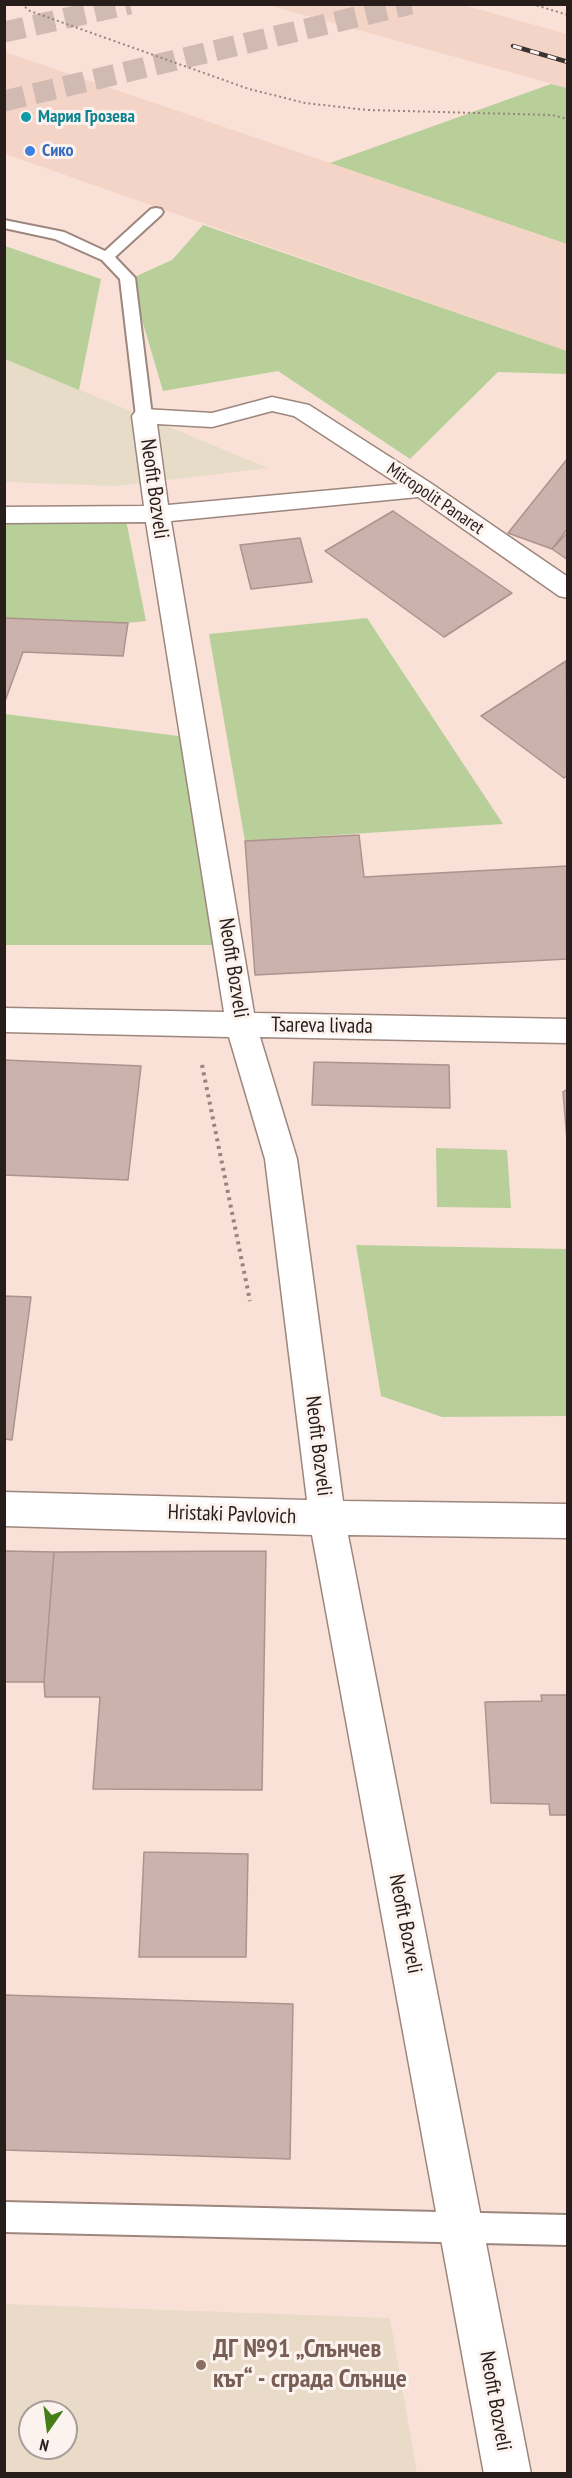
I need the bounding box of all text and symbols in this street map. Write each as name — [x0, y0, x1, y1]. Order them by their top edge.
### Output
place label: Мария Грозева — [38, 106, 135, 128]
marker: Мария Грозева — [19, 110, 33, 124]
place label: Сико — [42, 140, 73, 162]
marker: Сико — [23, 144, 37, 158]
street label: Neofit Bozveli — [135, 437, 173, 541]
street label: Mitropolit Panaret — [382, 459, 488, 539]
street label: Neofit Bozveli — [213, 916, 253, 1020]
street label: Tsareva livada — [271, 1013, 373, 1039]
street label: Neofit Bozveli — [299, 1394, 337, 1498]
street label: Hristaki Pavlovich — [167, 1500, 297, 1530]
street label: Neofit Bozveli — [383, 1872, 427, 1976]
place label: ДГ №91 „Слънчев кът“ - сграда Слънце — [213, 2334, 407, 2396]
street label: Neofit Bozveli — [474, 2349, 516, 2453]
marker: ДГ №91 „Слънчев кът“ - сграда Слънце — [194, 2358, 208, 2372]
north arrow — [18, 2400, 78, 2460]
text: N — [38, 2435, 51, 2456]

